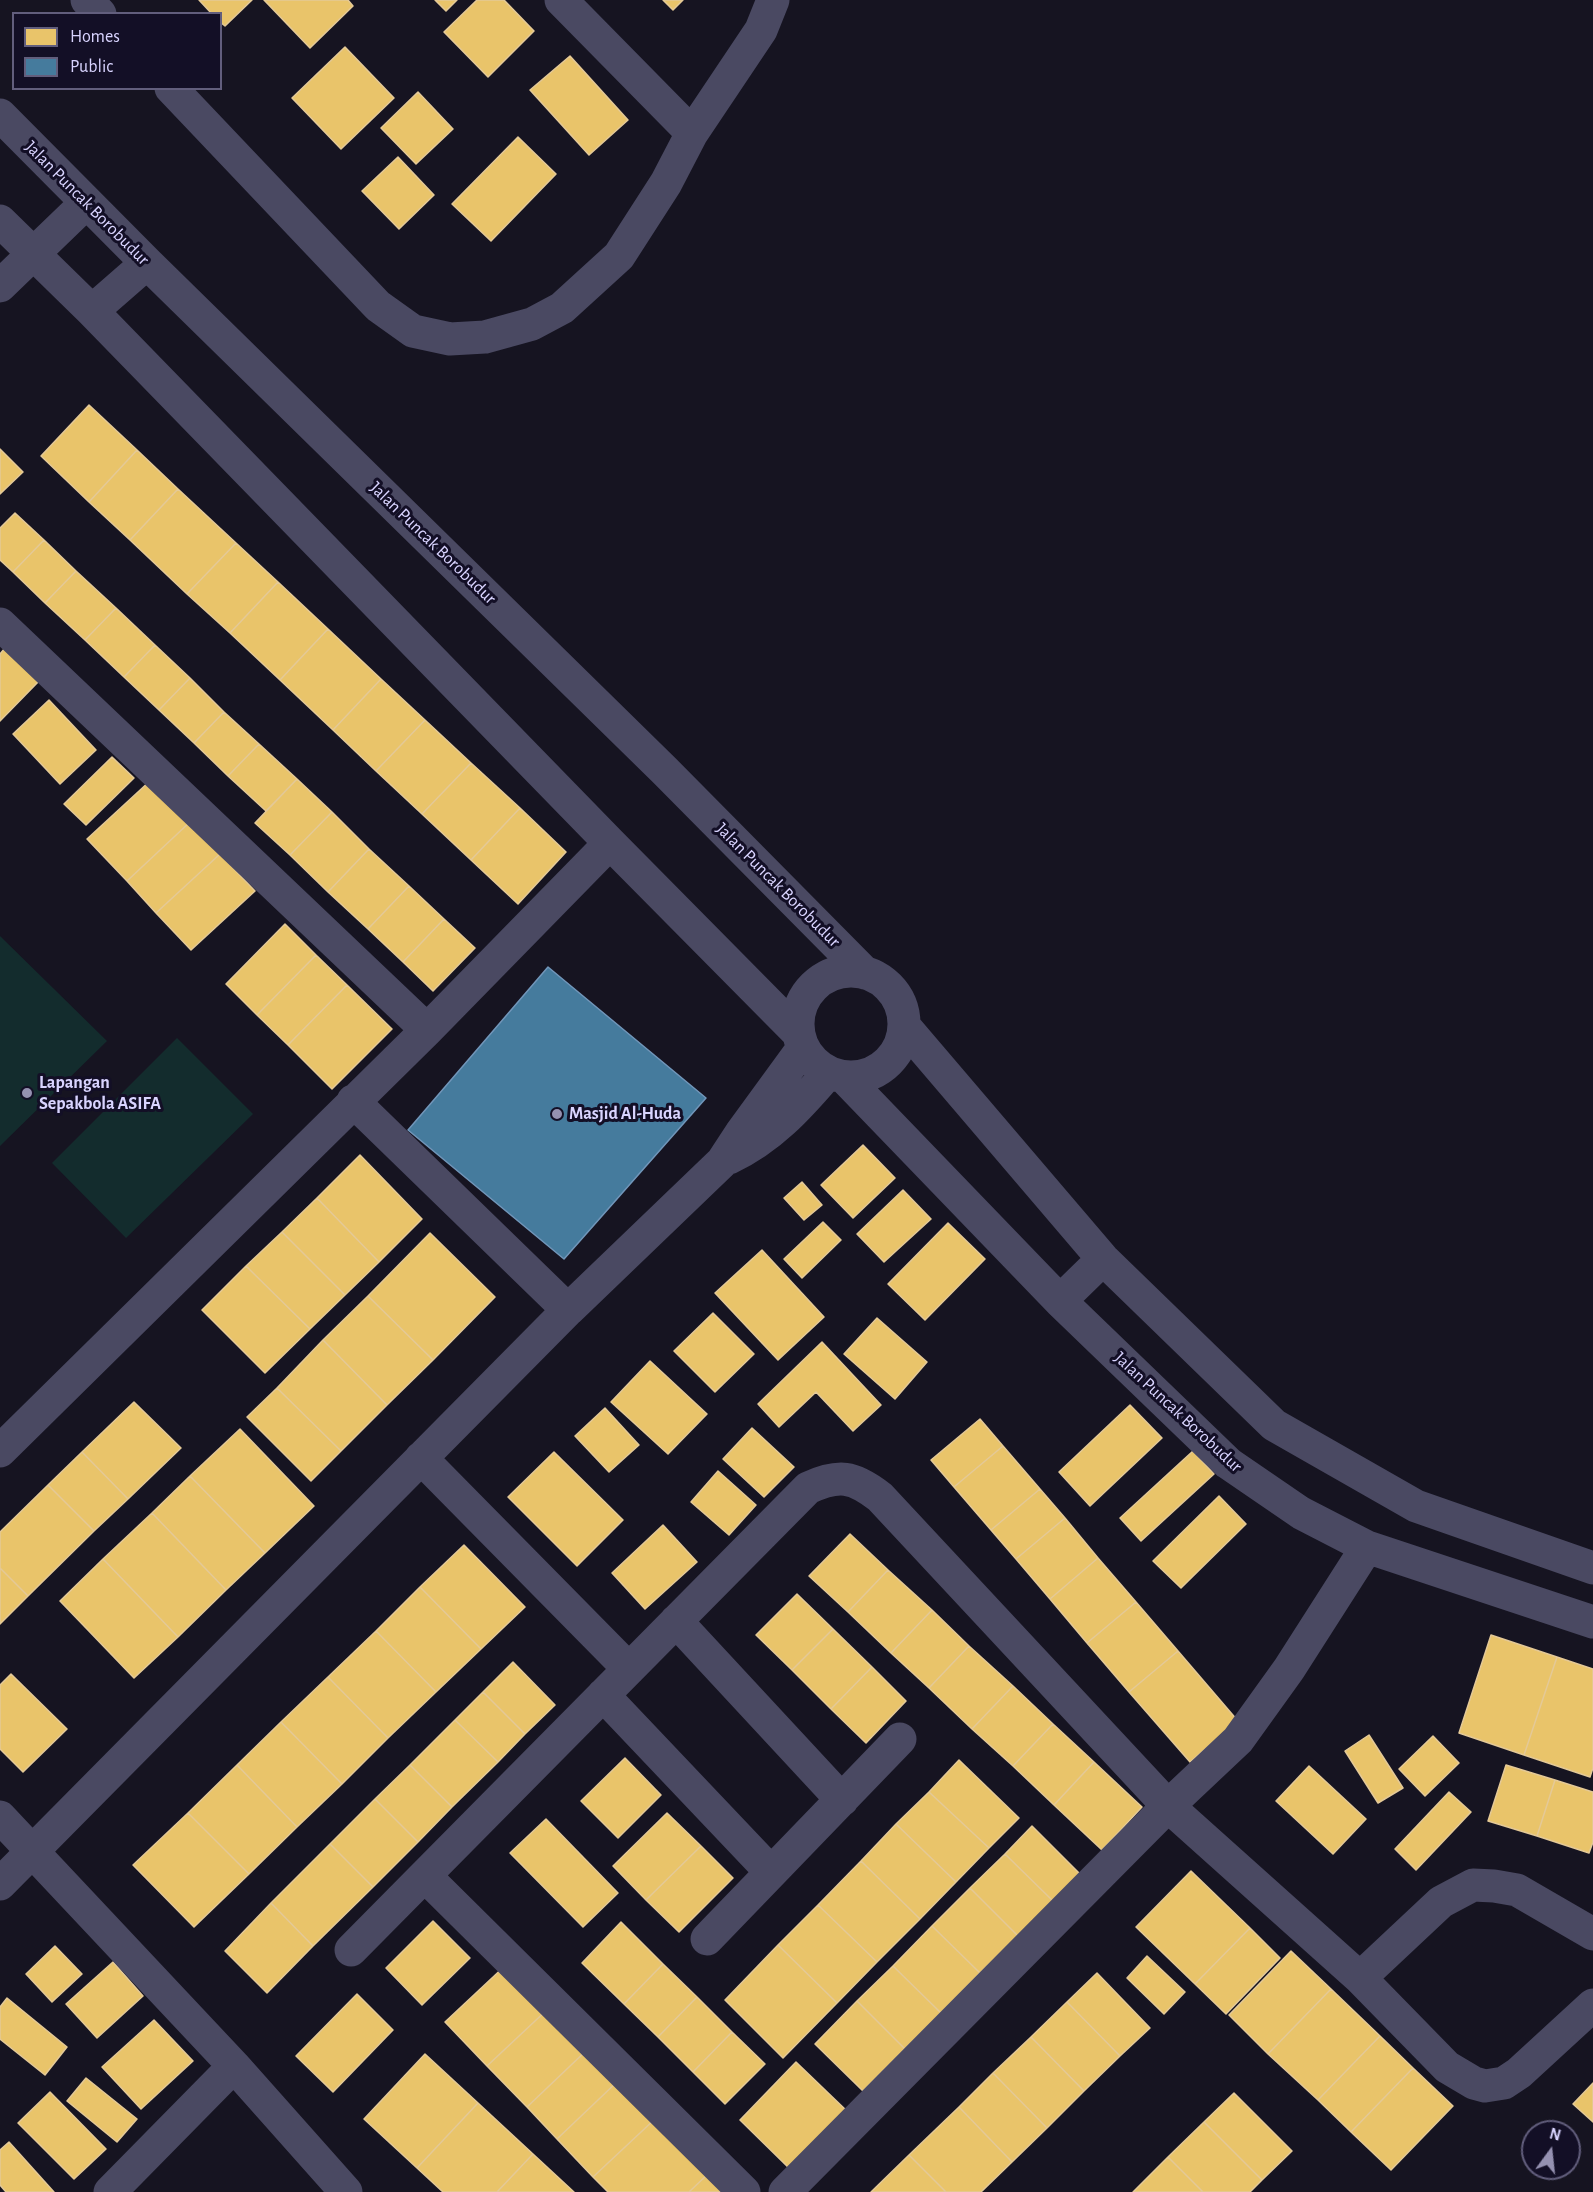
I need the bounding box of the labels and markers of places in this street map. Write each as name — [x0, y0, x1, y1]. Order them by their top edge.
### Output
place label: Lapangan Sepakbola ASIFA — [39, 1072, 161, 1114]
marker: Lapangan Sepakbola ASIFA — [20, 1086, 34, 1100]
place label: Masjid Al-Huda — [569, 1103, 681, 1125]
marker: Masjid Al-Huda — [550, 1107, 564, 1121]

